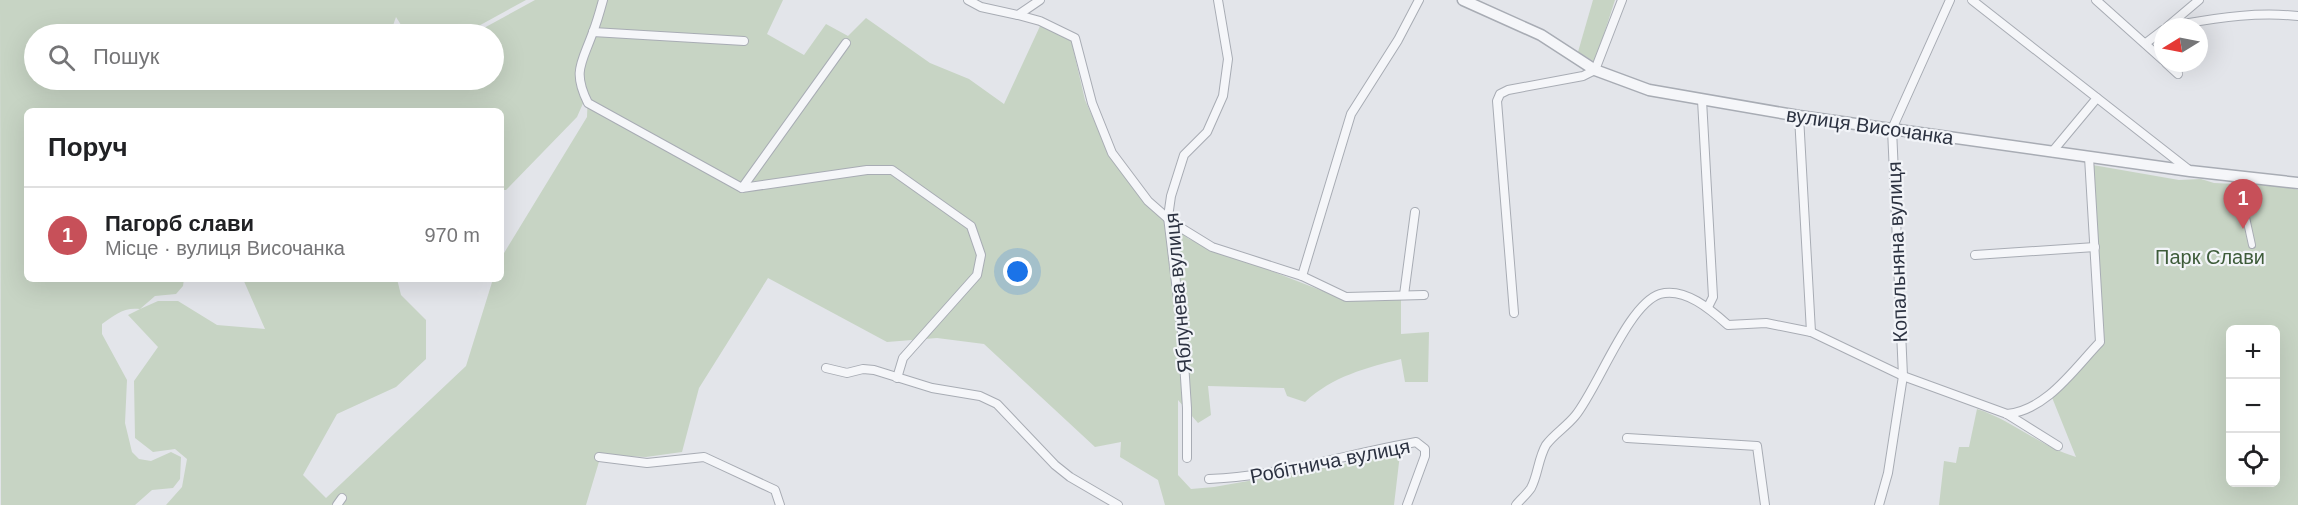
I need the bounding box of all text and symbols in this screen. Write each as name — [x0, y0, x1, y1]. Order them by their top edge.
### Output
north arrow — [2154, 18, 2208, 72]
search box — [24, 24, 504, 90]
icon: search — [45, 41, 78, 74]
text: Пошук — [93, 44, 159, 69]
street label: вулиця Височанка — [1785, 103, 1956, 149]
text: Поруч — [48, 132, 128, 162]
street label: Копальняна вулиця — [1883, 161, 1911, 343]
pin: 1 — [2224, 180, 2262, 229]
text: Пагорб слави — [105, 211, 254, 236]
street label: Яблунева вулиця — [1160, 212, 1196, 374]
text: 1 — [62, 224, 73, 246]
text: 970 m — [424, 224, 480, 246]
text: Місце · вулиця Височанка — [105, 237, 345, 259]
park label: Парк Слави — [2155, 246, 2265, 268]
your location — [1003, 257, 1032, 286]
map controls — [2226, 325, 2280, 487]
button: + — [2226, 325, 2280, 379]
button: − — [2226, 379, 2280, 433]
button: locate — [2226, 433, 2280, 487]
street label: Робітнича вулиця — [1248, 435, 1412, 487]

